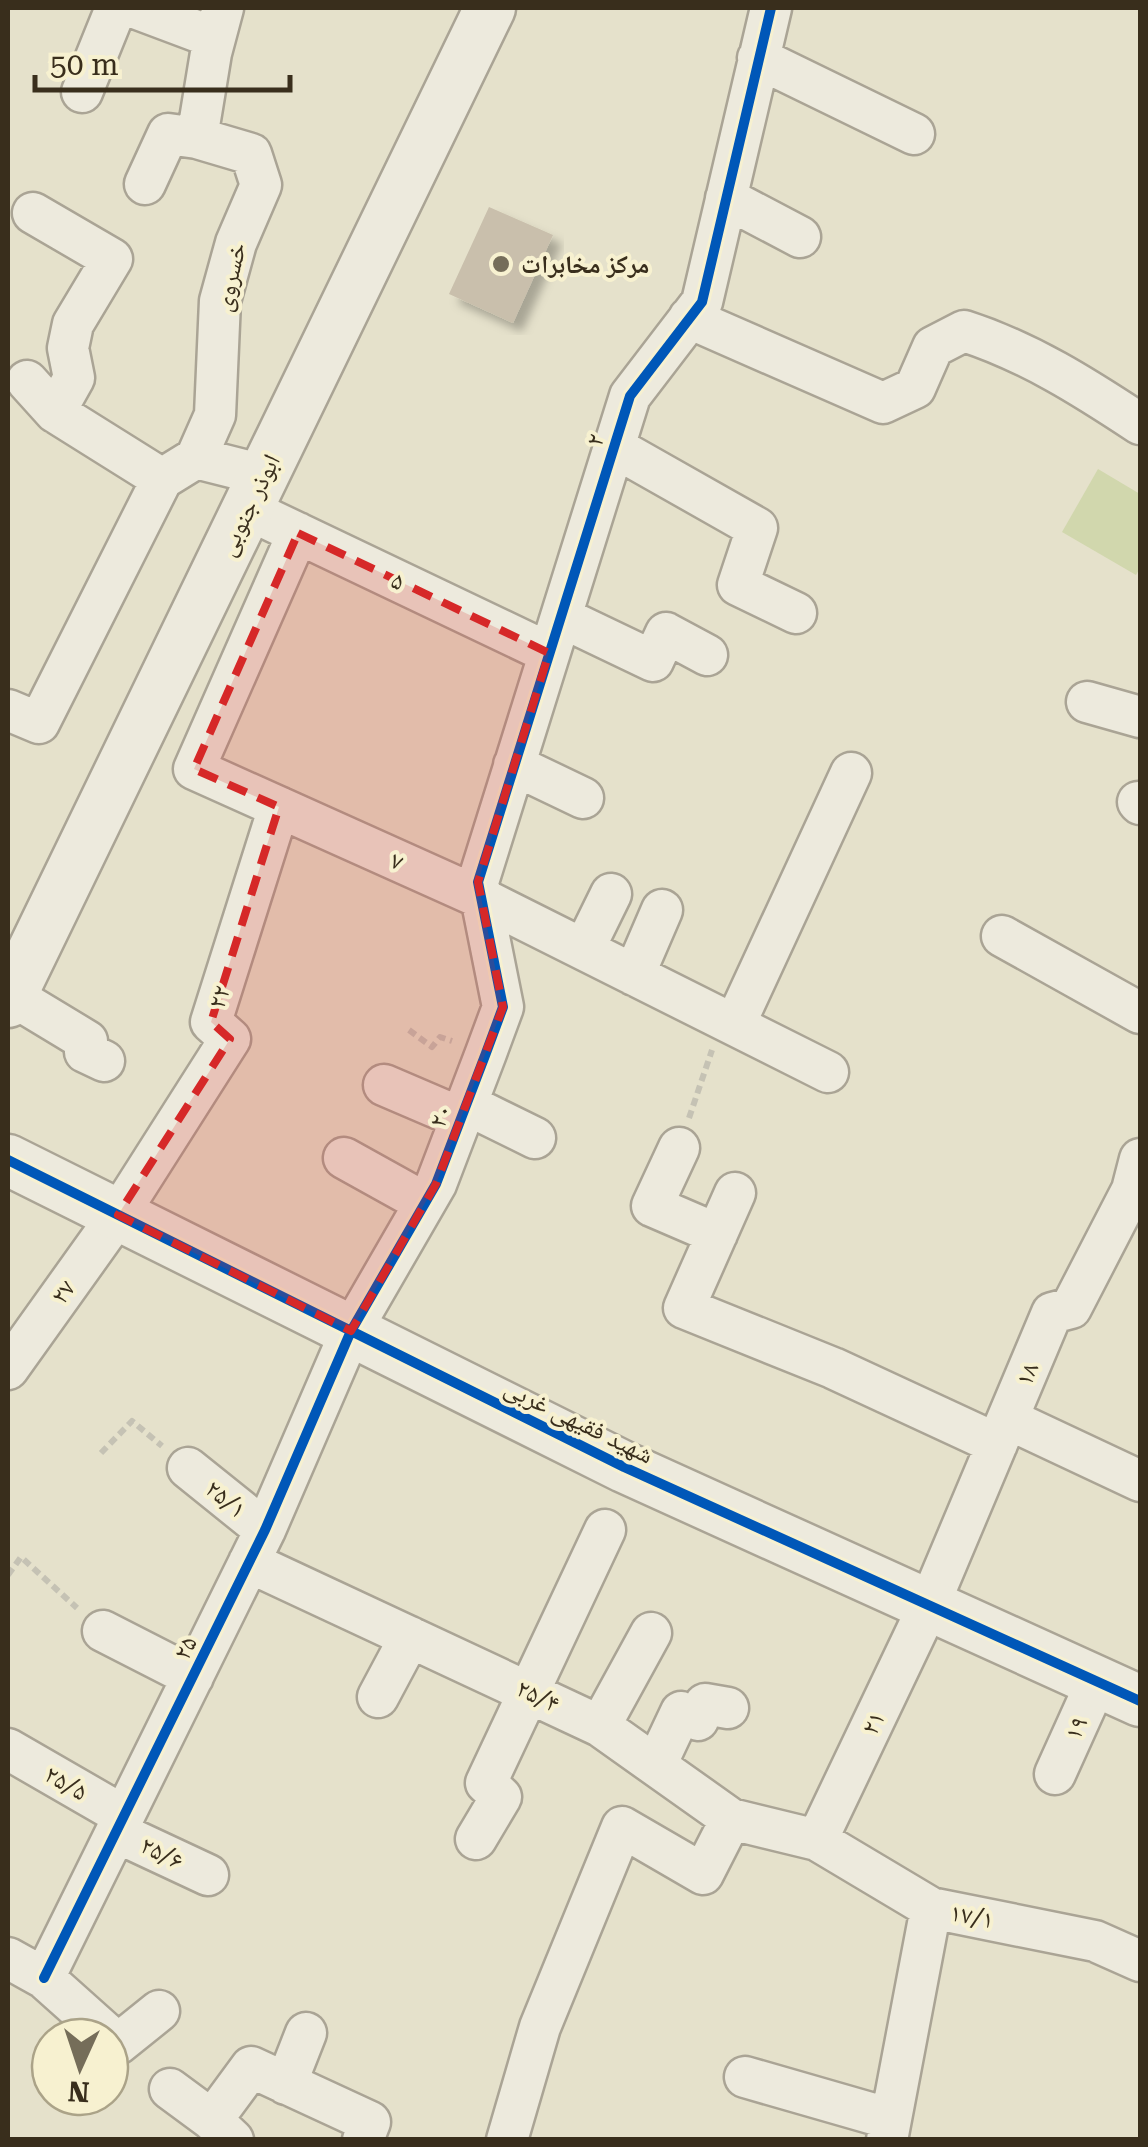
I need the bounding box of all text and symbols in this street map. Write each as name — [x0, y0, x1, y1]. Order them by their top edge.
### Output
scale bar — [35, 30, 290, 92]
text: 50 m — [50, 47, 119, 82]
street label: خسروی — [208, 240, 253, 314]
place label: مرکز مخابرات — [521, 250, 649, 279]
marker: مرکز مخابرات — [490, 253, 512, 275]
street label: ۲ — [579, 430, 611, 450]
street label: ابوذر جنوبی — [212, 449, 287, 561]
street label: ۵ — [387, 565, 409, 597]
street label: ۷ — [386, 845, 408, 877]
street label: ۲۲ — [202, 982, 236, 1012]
street label: ۲۰ — [422, 1100, 458, 1132]
street label: ۲۷ — [45, 1274, 81, 1310]
street label: ۱۸ — [1009, 1358, 1045, 1390]
street label: شهید فقیهی غربی — [499, 1372, 658, 1470]
street label: ۲۵/۱ — [200, 1474, 252, 1524]
street label: ۲۵ — [167, 1632, 203, 1664]
street label: ۲۵/۴ — [512, 1674, 564, 1718]
street label: ۲۱ — [855, 1707, 891, 1739]
street label: ۱۹ — [1058, 1712, 1094, 1744]
street label: ۲۵/۵ — [40, 1759, 92, 1807]
street label: ۲۵/۶ — [136, 1830, 188, 1876]
street label: ۱۷/۱ — [948, 1898, 996, 1934]
north arrow — [30, 2017, 130, 2117]
text: N — [67, 2074, 90, 2109]

